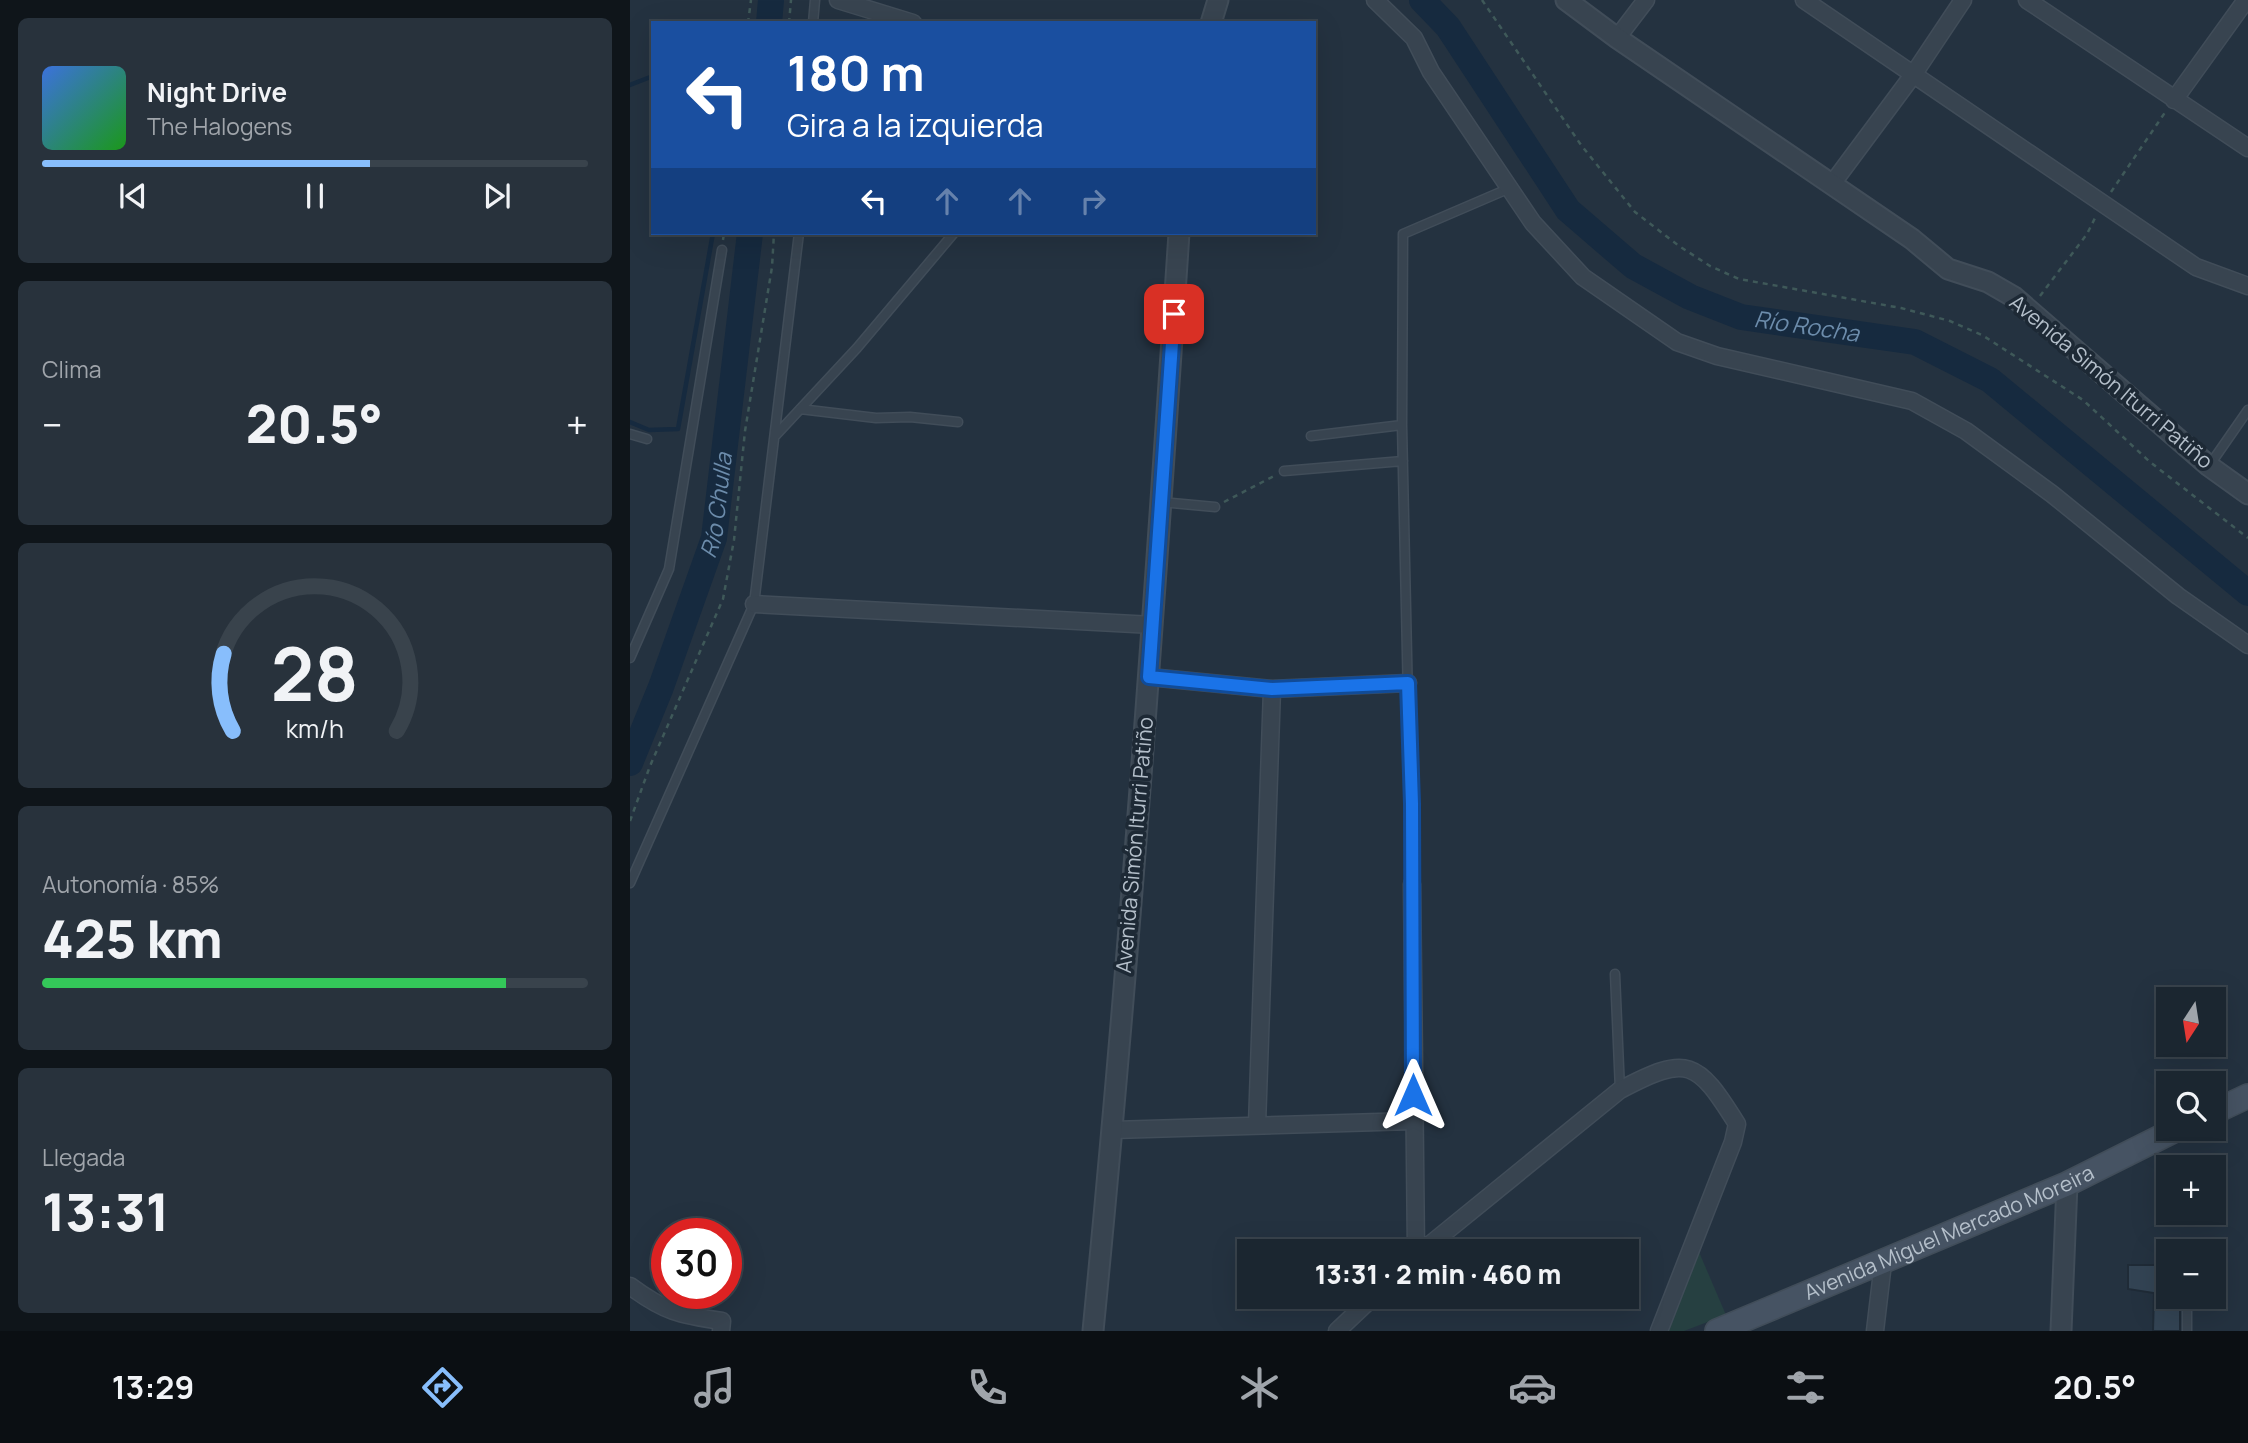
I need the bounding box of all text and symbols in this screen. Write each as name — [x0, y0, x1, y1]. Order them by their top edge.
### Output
text: 180 m — [787, 39, 925, 106]
icon: left — [672, 49, 763, 140]
text: Night Drive — [147, 74, 287, 110]
text: Gira a la izquierda — [787, 103, 1043, 147]
text: The Halogens — [147, 110, 292, 142]
icon: previous — [114, 177, 152, 215]
icon: pause — [296, 177, 334, 215]
icon: next — [478, 177, 516, 215]
icon: left — [855, 182, 893, 220]
icon: ahead — [928, 182, 966, 220]
icon: ahead — [1001, 182, 1039, 220]
icon: right — [1074, 182, 1112, 220]
pin — [1144, 284, 1204, 344]
street label: Avenida Simón Iturri Patiño — [2004, 288, 2219, 475]
icon: arrive — [1155, 295, 1193, 333]
water label: Río Rocha — [1752, 302, 1862, 349]
text: Clima — [42, 353, 101, 385]
text: 20.5° — [246, 388, 383, 459]
text: − — [42, 398, 63, 450]
text: + — [566, 398, 588, 450]
water label: Río Chulla — [691, 450, 739, 562]
text: 28 — [271, 624, 359, 724]
text: km/h — [286, 711, 344, 746]
street label: Avenida Simón Iturri Patiño — [1109, 716, 1159, 974]
text: Autonomía · 85% — [42, 868, 219, 900]
text: 425 km — [42, 903, 223, 974]
north arrow — [2156, 987, 2226, 1057]
map controls — [2156, 987, 2226, 1309]
position arrow — [1376, 1058, 1450, 1132]
button: search — [2156, 1071, 2226, 1141]
text: Llegada — [42, 1141, 125, 1173]
button: + — [2156, 1155, 2226, 1225]
street label: Avenida Miguel Mercado Moreira — [1800, 1158, 2098, 1306]
text: 13:31 — [42, 1176, 169, 1247]
speed limit sign: 30 — [651, 1218, 742, 1309]
button: − — [2156, 1239, 2226, 1309]
text: 13:31 · 2 min · 460 m — [1315, 1256, 1561, 1292]
icon: directions — [418, 1363, 467, 1412]
icon: music — [690, 1363, 739, 1412]
icon: phone — [963, 1363, 1012, 1412]
icon: climate — [1235, 1363, 1284, 1412]
icon: car — [1508, 1363, 1557, 1412]
icon: filters — [1781, 1363, 1830, 1412]
text: 13:29 — [112, 1365, 194, 1409]
text: 20.5° — [2053, 1365, 2136, 1409]

